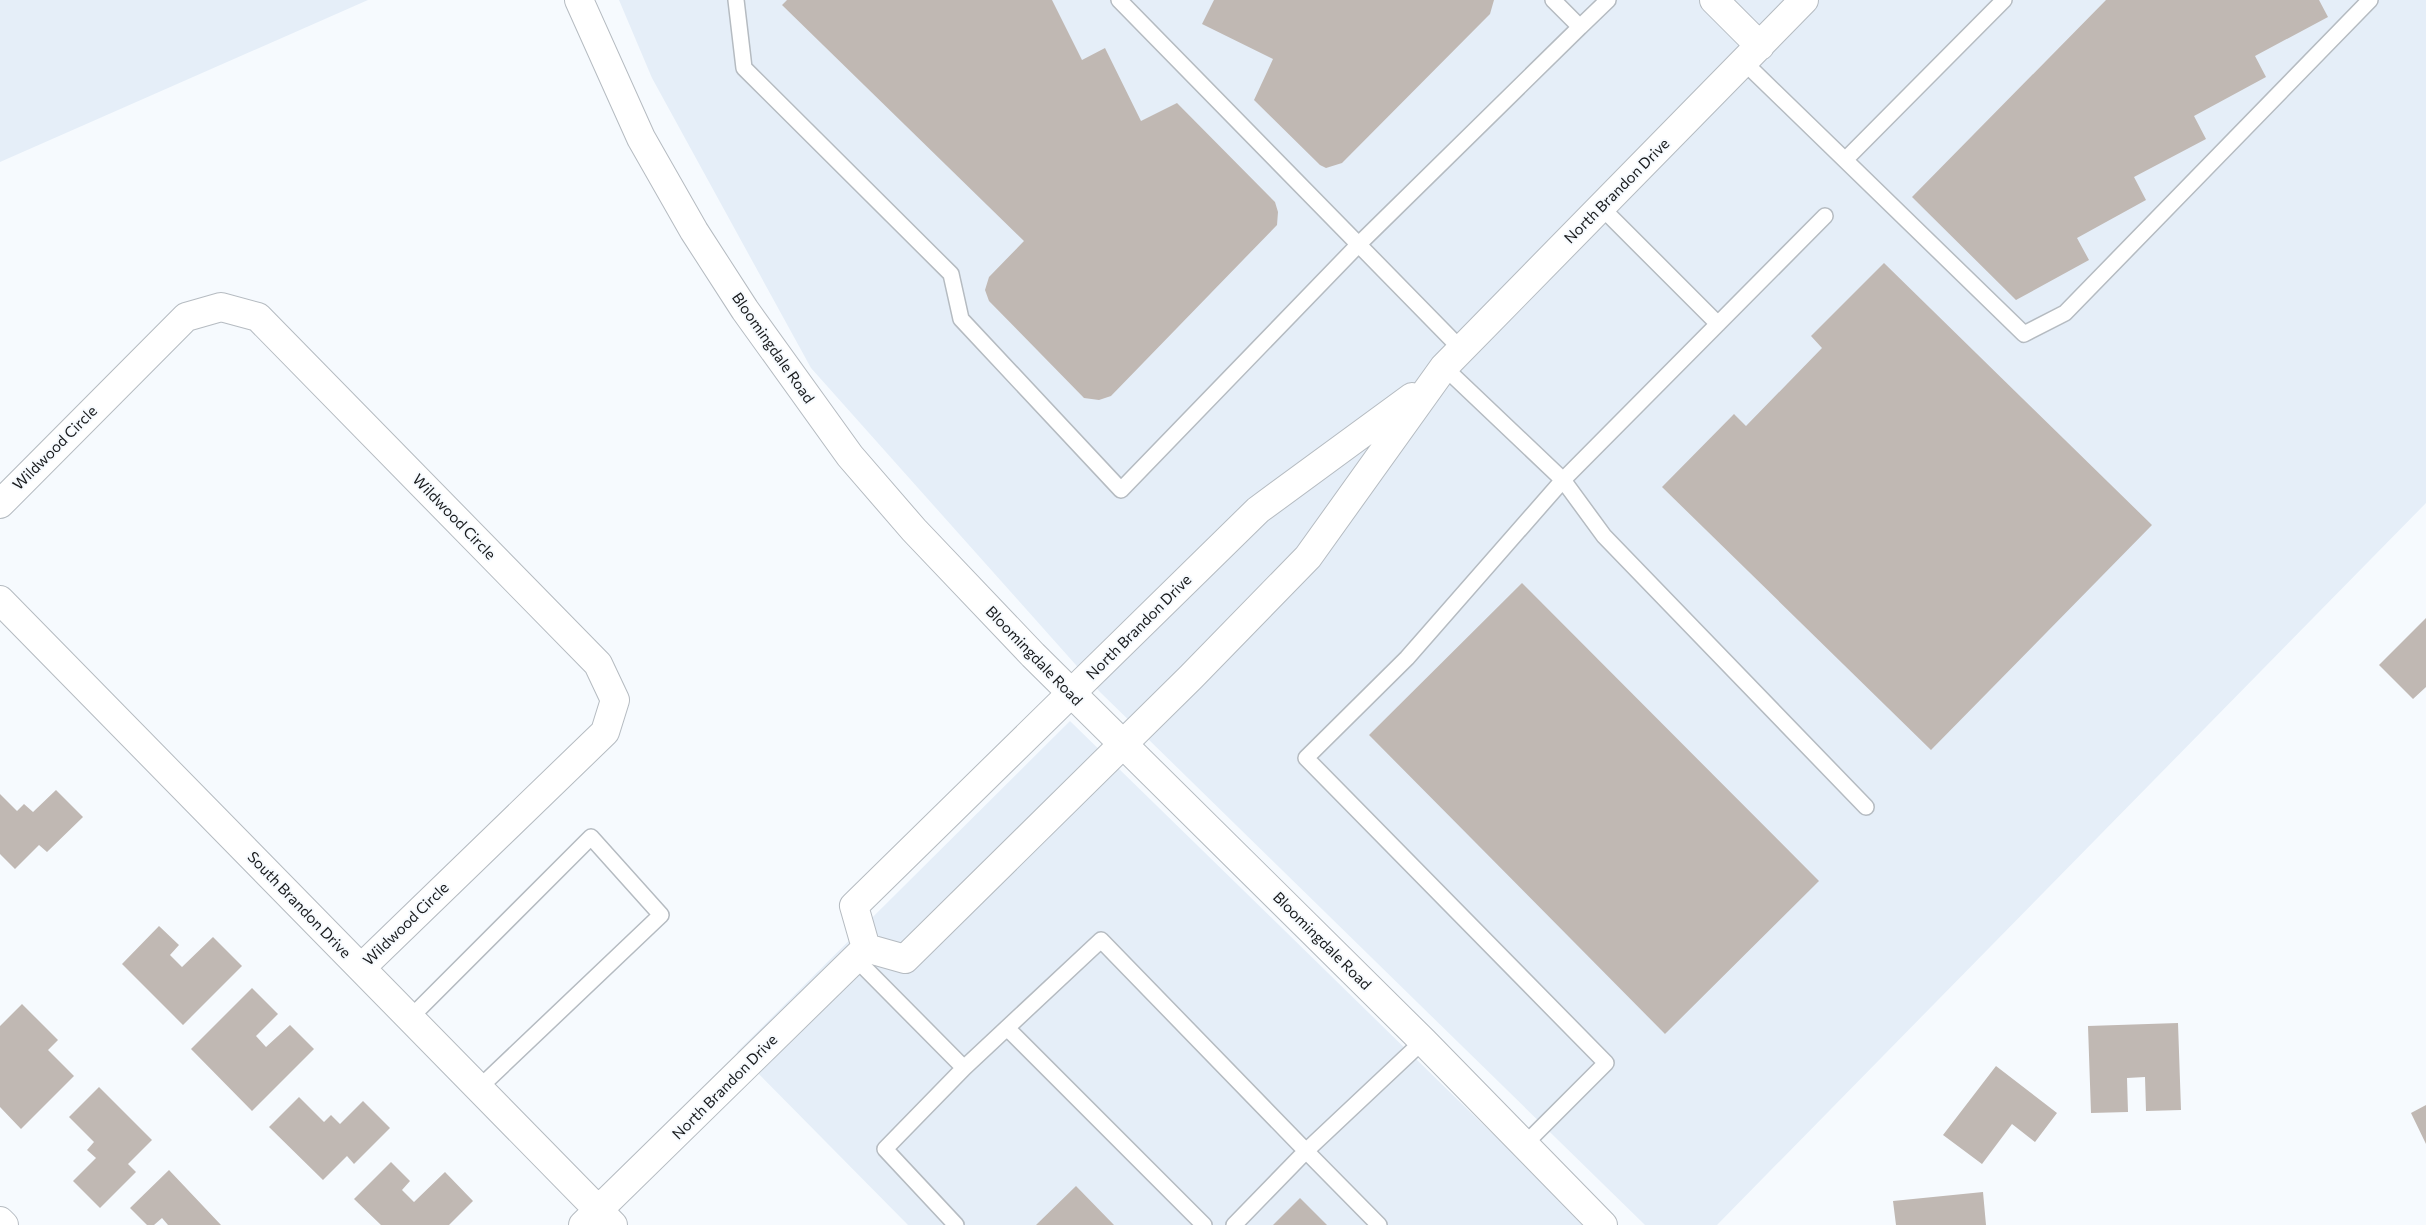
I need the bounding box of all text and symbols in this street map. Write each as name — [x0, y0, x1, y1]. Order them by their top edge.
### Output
street label: North Brandon Drive — [1560, 134, 1673, 247]
street label: Bloomingdale Road — [729, 289, 819, 406]
street label: Wildwood Circle — [8, 401, 100, 493]
street label: Wildwood Circle — [409, 470, 500, 563]
street label: North Brandon Drive — [1082, 570, 1195, 683]
street label: Bloomingdale Road — [983, 602, 1087, 709]
street label: South Brandon Drive — [244, 847, 355, 961]
street label: Wildwood Circle — [359, 878, 452, 969]
street label: Bloomingdale Road — [1270, 888, 1375, 993]
street label: North Brandon Drive — [668, 1030, 781, 1143]

